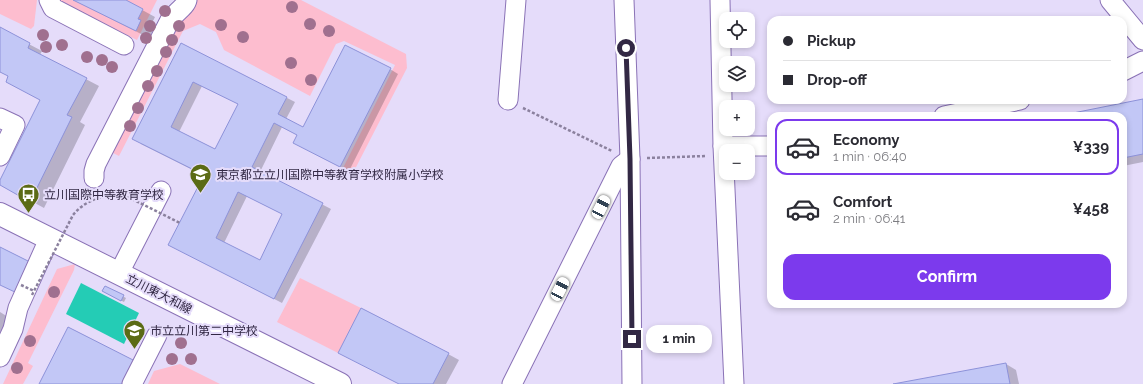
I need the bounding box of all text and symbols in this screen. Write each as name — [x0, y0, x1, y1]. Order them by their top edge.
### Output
map controls — [719, 12, 755, 180]
button: locate — [719, 12, 755, 48]
text: Pickup — [807, 32, 856, 50]
route start — [617, 39, 635, 57]
button: layers — [719, 56, 755, 92]
text: Drop-off — [807, 71, 867, 89]
button: + — [719, 100, 755, 136]
icon: car — [785, 129, 821, 165]
text: Economy — [833, 131, 900, 149]
text: ¥339 — [1073, 138, 1109, 156]
button: − — [719, 144, 755, 180]
text: 1 min · 06:40 — [833, 149, 907, 164]
school or university icon: 東京都立立川国際中等教育学校附属小学校 — [187, 162, 213, 195]
place label: 東京都立立川国際中等教育学校附属小学校 — [216, 168, 444, 182]
bus stop icon: 立川国際中等教育学校 — [16, 182, 42, 215]
place label: 立川国際中等教育学校 — [44, 188, 164, 202]
icon: car — [785, 191, 821, 227]
text: Comfort — [833, 193, 892, 211]
car — [590, 194, 612, 220]
text: ¥458 — [1072, 200, 1109, 218]
text: 2 min · 06:41 — [833, 211, 905, 226]
button: Confirm — [783, 254, 1111, 300]
street label: 立川東大和線 — [124, 271, 194, 317]
car — [549, 276, 571, 302]
school or university icon: 市立立川第二中学校 — [121, 318, 147, 351]
place label: 市立立川第二中学校 — [150, 324, 258, 338]
callout: 1 min — [646, 325, 712, 353]
route end — [623, 330, 641, 348]
text: 1 min — [663, 331, 695, 346]

